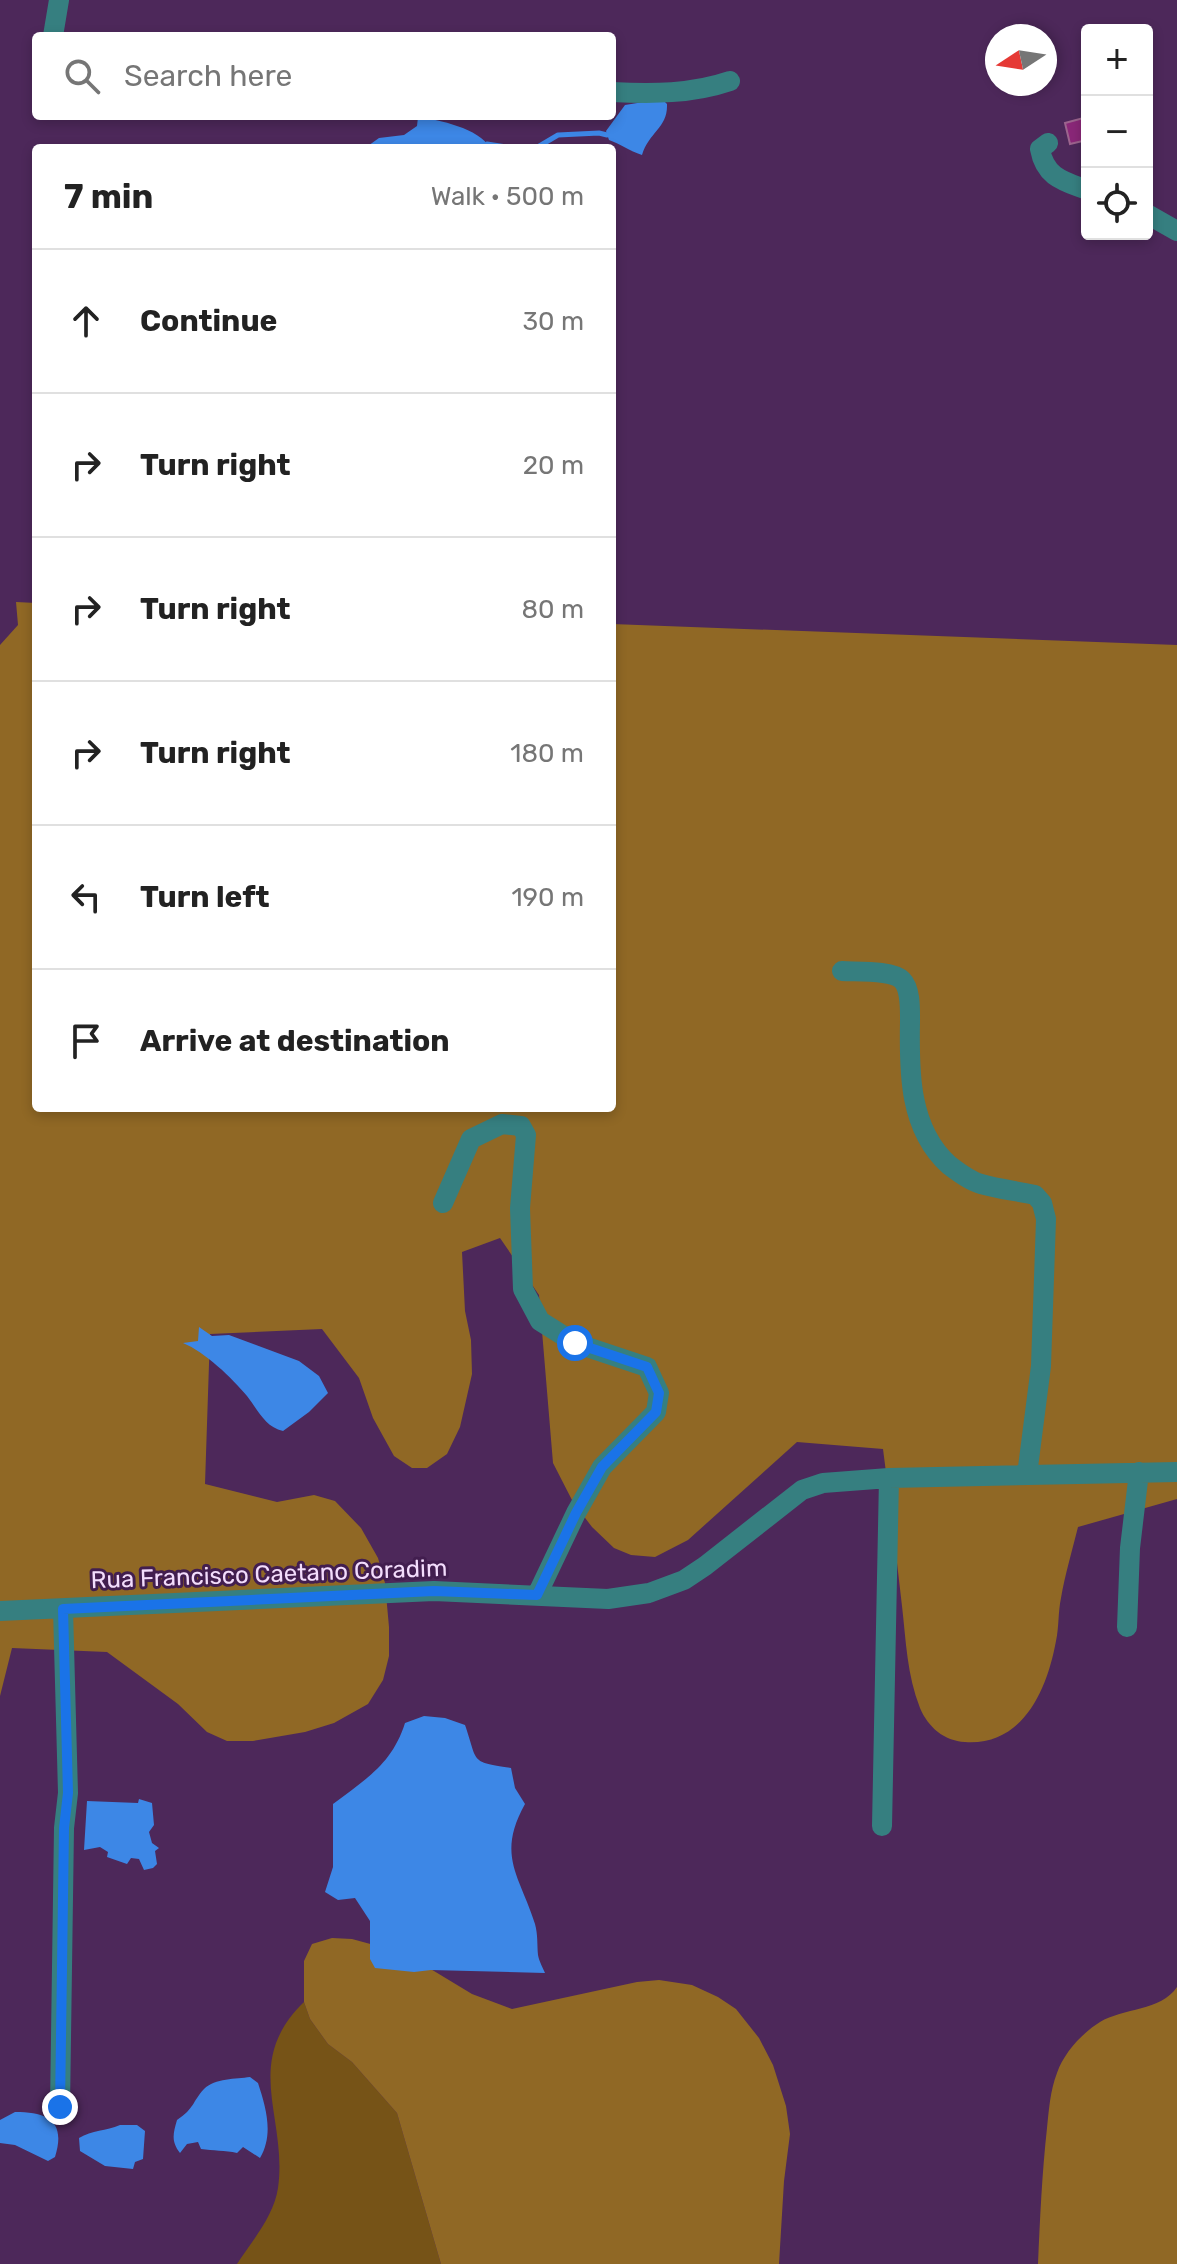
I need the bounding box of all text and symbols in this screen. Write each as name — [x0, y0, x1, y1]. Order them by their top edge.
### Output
north arrow — [985, 24, 1057, 96]
map controls — [1081, 24, 1153, 240]
button: + — [1081, 24, 1153, 96]
search box — [32, 32, 616, 120]
icon: search — [60, 54, 104, 98]
text: Search here — [124, 58, 292, 94]
button: − — [1081, 96, 1153, 168]
button: locate — [1081, 168, 1153, 240]
text: 7 min — [64, 176, 153, 217]
text: Walk · 500 m — [431, 181, 584, 212]
icon: ahead — [64, 299, 108, 343]
text: Continue — [140, 303, 277, 339]
text: 30 m — [522, 306, 584, 337]
icon: right — [64, 443, 108, 487]
text: Turn right — [140, 447, 291, 483]
text: 20 m — [523, 450, 584, 481]
icon: right — [64, 587, 108, 631]
text: Turn right — [140, 591, 291, 627]
text: 80 m — [521, 594, 584, 625]
icon: right — [64, 731, 108, 775]
text: Turn right — [140, 735, 291, 771]
text: 180 m — [510, 738, 584, 769]
icon: left — [64, 875, 108, 919]
text: Turn left — [140, 879, 270, 915]
text: 190 m — [511, 882, 584, 913]
icon: arrive — [64, 1019, 108, 1063]
text: Arrive at destination — [140, 1023, 450, 1059]
route start — [557, 1325, 593, 1361]
street label: Rua Francisco Caetano Coradim — [90, 1554, 448, 1594]
route end — [42, 2089, 78, 2125]

